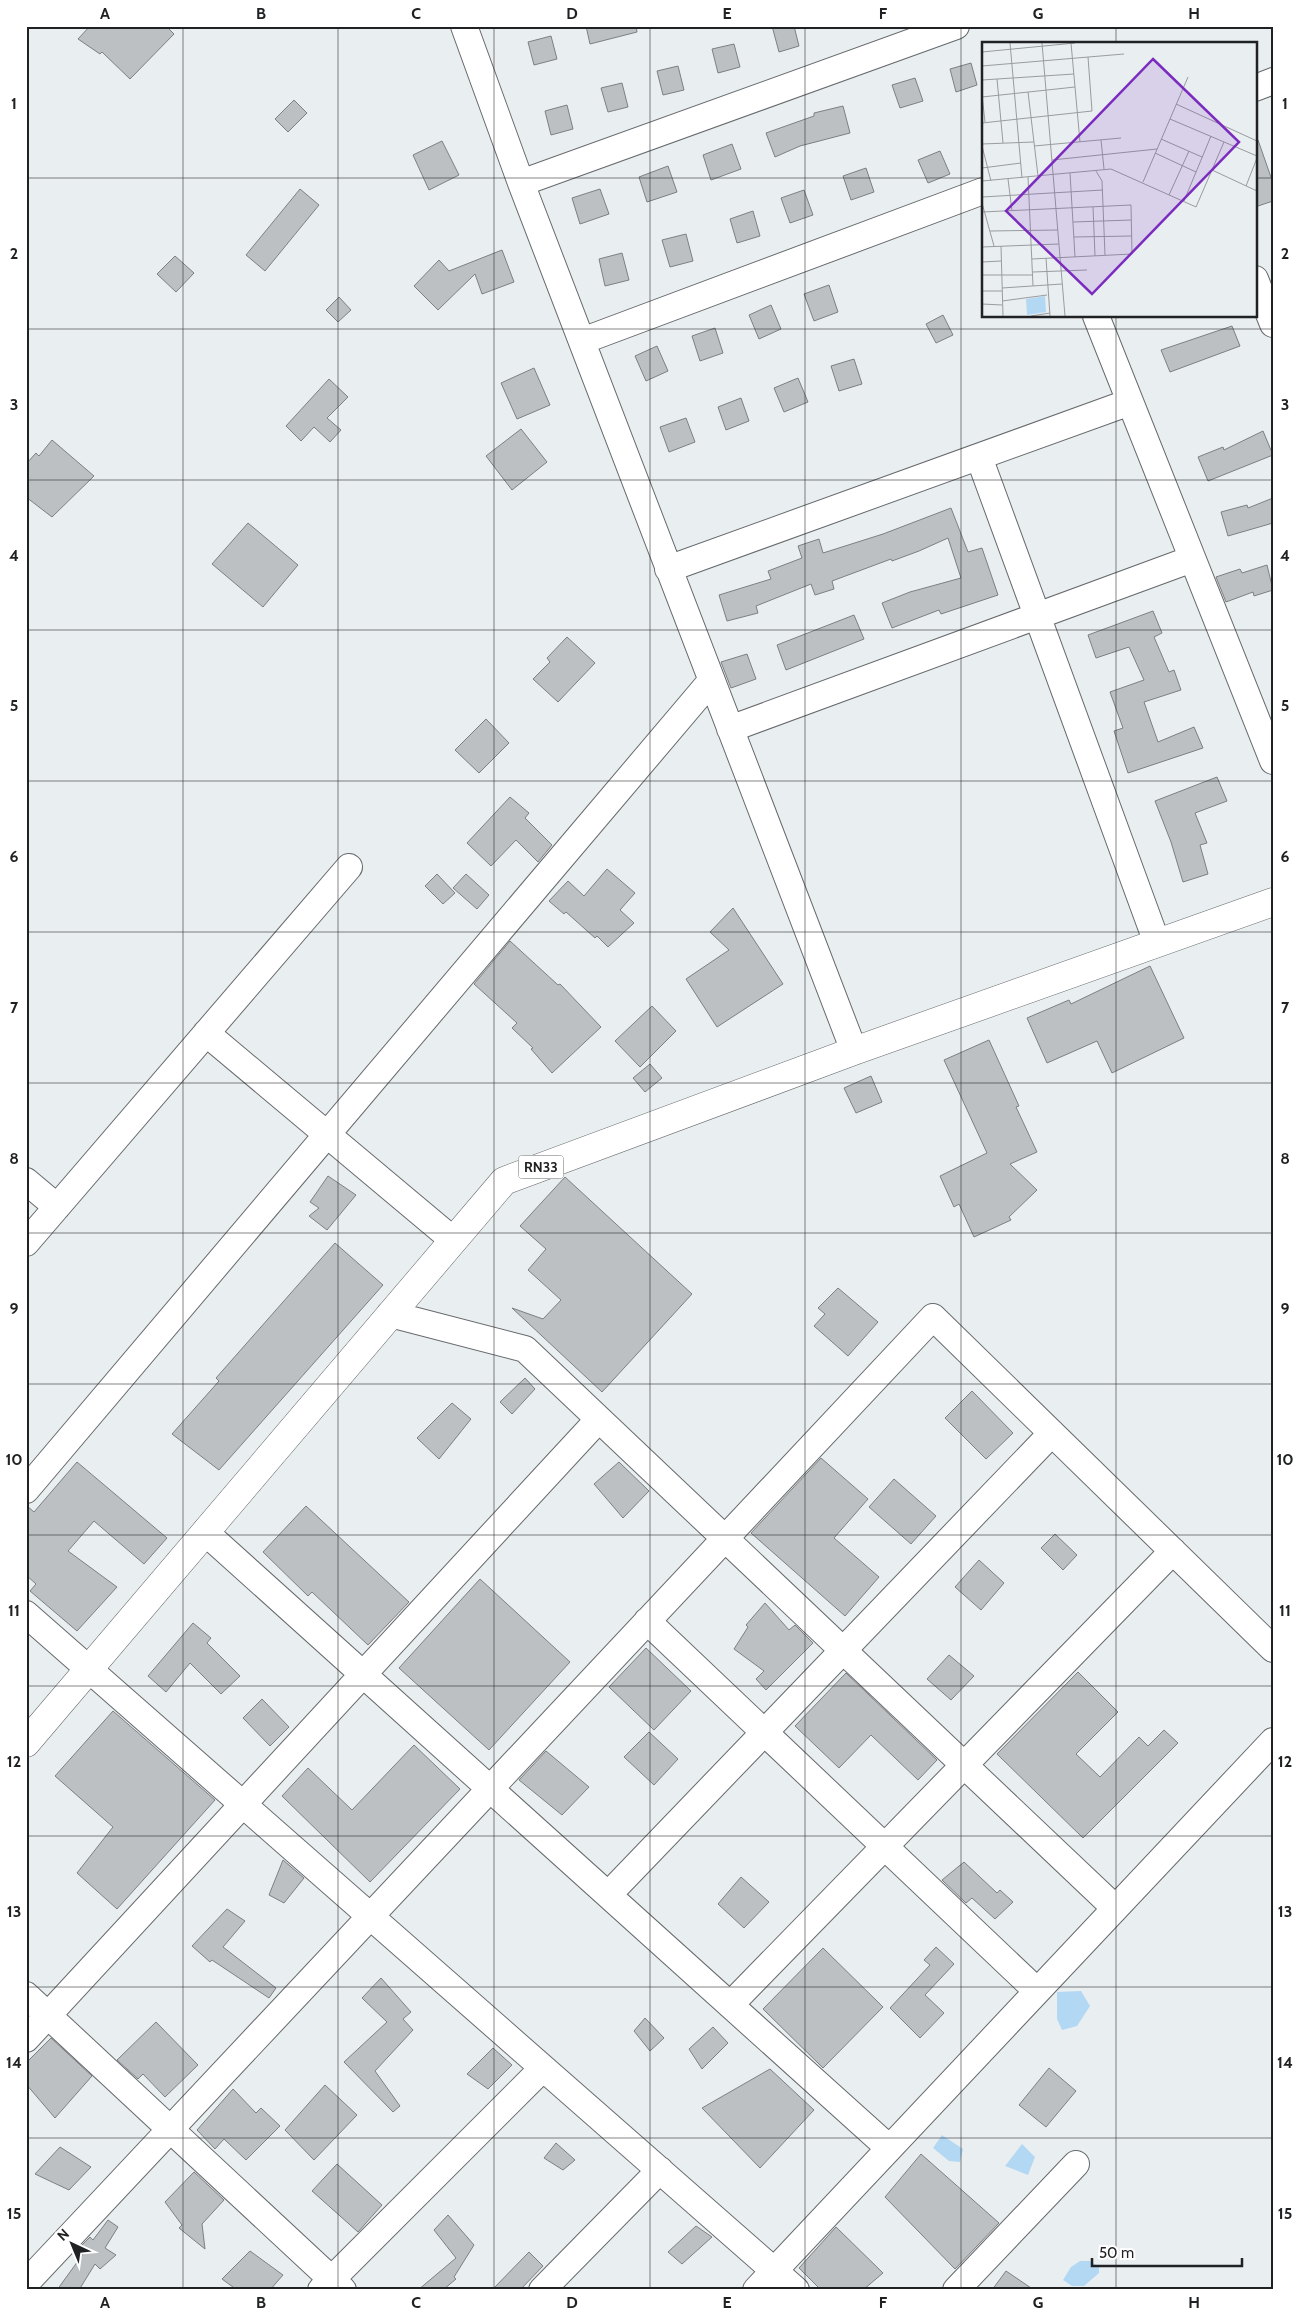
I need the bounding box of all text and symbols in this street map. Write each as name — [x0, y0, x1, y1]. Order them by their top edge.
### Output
text: A — [100, 4, 110, 23]
text: B — [256, 4, 266, 23]
text: C — [411, 4, 421, 23]
text: D — [566, 4, 578, 23]
text: E — [722, 4, 732, 23]
text: F — [879, 4, 888, 23]
text: G — [1033, 4, 1043, 23]
text: H — [1188, 4, 1200, 23]
inset map — [982, 42, 1256, 318]
text: 1 — [11, 94, 17, 113]
text: 1 — [1282, 94, 1288, 113]
text: 2 — [10, 244, 18, 263]
text: 2 — [1281, 244, 1289, 263]
text: 3 — [10, 395, 18, 414]
text: 3 — [1281, 395, 1289, 414]
text: 4 — [9, 546, 19, 565]
text: 4 — [1280, 546, 1290, 565]
text: 5 — [10, 696, 18, 715]
text: 5 — [1281, 696, 1289, 715]
text: 6 — [10, 847, 19, 866]
text: 6 — [1281, 847, 1290, 866]
text: 7 — [10, 998, 19, 1017]
text: 7 — [1281, 998, 1290, 1017]
text: 8 — [9, 1149, 19, 1168]
text: 8 — [1280, 1149, 1290, 1168]
road number: RN33 — [518, 1156, 564, 1178]
text: 9 — [10, 1299, 19, 1318]
text: 9 — [1281, 1299, 1290, 1318]
text: 10 — [5, 1450, 23, 1469]
text: 10 — [1276, 1450, 1294, 1469]
text: 11 — [8, 1601, 20, 1620]
text: 11 — [1279, 1601, 1291, 1620]
text: 12 — [7, 1752, 21, 1771]
text: 12 — [1278, 1752, 1292, 1771]
text: 13 — [7, 1902, 21, 1921]
text: 13 — [1278, 1902, 1292, 1921]
text: 14 — [6, 2053, 22, 2072]
text: 14 — [1277, 2053, 1293, 2072]
text: 15 — [7, 2204, 21, 2223]
text: 15 — [1278, 2204, 1292, 2223]
north arrow — [48, 2218, 98, 2268]
text: N — [53, 2225, 73, 2245]
scale bar — [1092, 2236, 1242, 2268]
text: 50 m — [1099, 2244, 1134, 2262]
text: A — [100, 2293, 110, 2312]
text: B — [256, 2293, 266, 2312]
text: C — [411, 2293, 421, 2312]
text: D — [566, 2293, 578, 2312]
text: E — [722, 2293, 732, 2312]
text: F — [879, 2293, 888, 2312]
text: G — [1033, 2293, 1043, 2312]
text: H — [1188, 2293, 1200, 2312]

